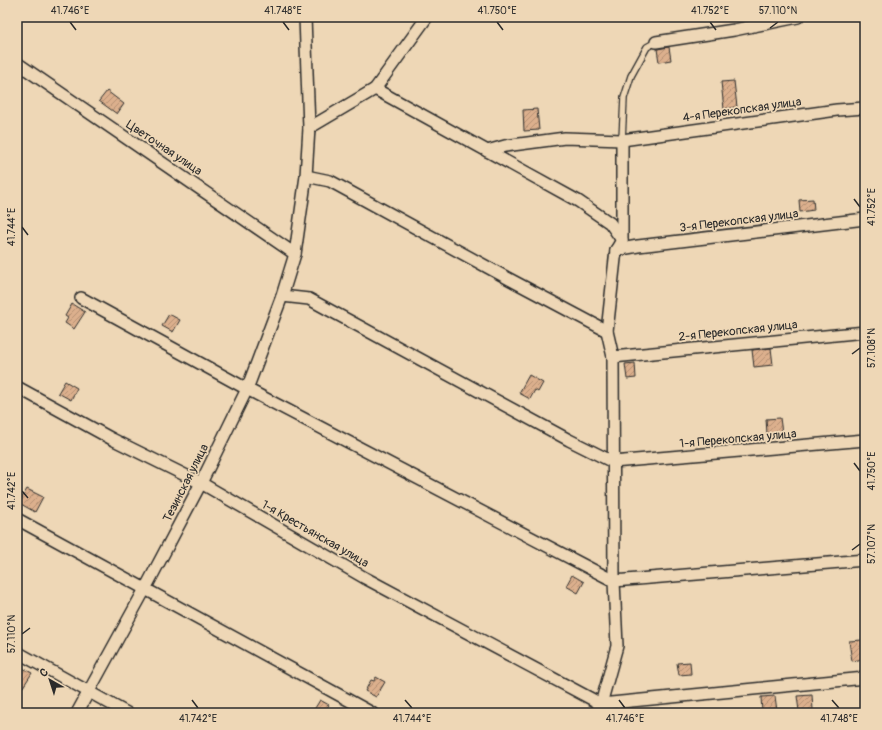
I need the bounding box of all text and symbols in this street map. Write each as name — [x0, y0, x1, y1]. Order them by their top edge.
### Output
text: 41.746°E — [51, 5, 89, 17]
text: 41.748°E — [264, 5, 302, 17]
text: 41.750°E — [477, 5, 517, 17]
text: 41.752°E — [691, 5, 729, 17]
text: 57.110°N — [759, 5, 798, 17]
street label: 4-я Перекопская улица — [682, 94, 803, 126]
street label: Цветочная улица — [123, 117, 205, 179]
text: 41.752°E — [866, 188, 878, 226]
street label: 3-я Перекопская улица — [679, 206, 800, 236]
text: 41.744°E — [6, 208, 18, 246]
street label: 2-я Перекопская улица — [678, 317, 799, 345]
text: 57.108°N — [866, 328, 878, 368]
street label: 1-я Перекопская улица — [679, 426, 798, 452]
street label: Тезинская улица — [160, 441, 212, 525]
text: 41.750°E — [866, 451, 878, 491]
text: 41.742°E — [6, 472, 18, 510]
street label: 1-я Крестьянская улица — [259, 497, 372, 571]
text: 57.107°N — [866, 524, 878, 564]
text: 57.110°N — [6, 614, 18, 653]
north arrow — [30, 660, 70, 700]
text: С — [37, 665, 51, 680]
text: 41.742°E — [179, 713, 217, 725]
text: 41.744°E — [393, 713, 431, 725]
text: 41.746°E — [606, 713, 644, 725]
text: 41.748°E — [820, 713, 858, 725]

